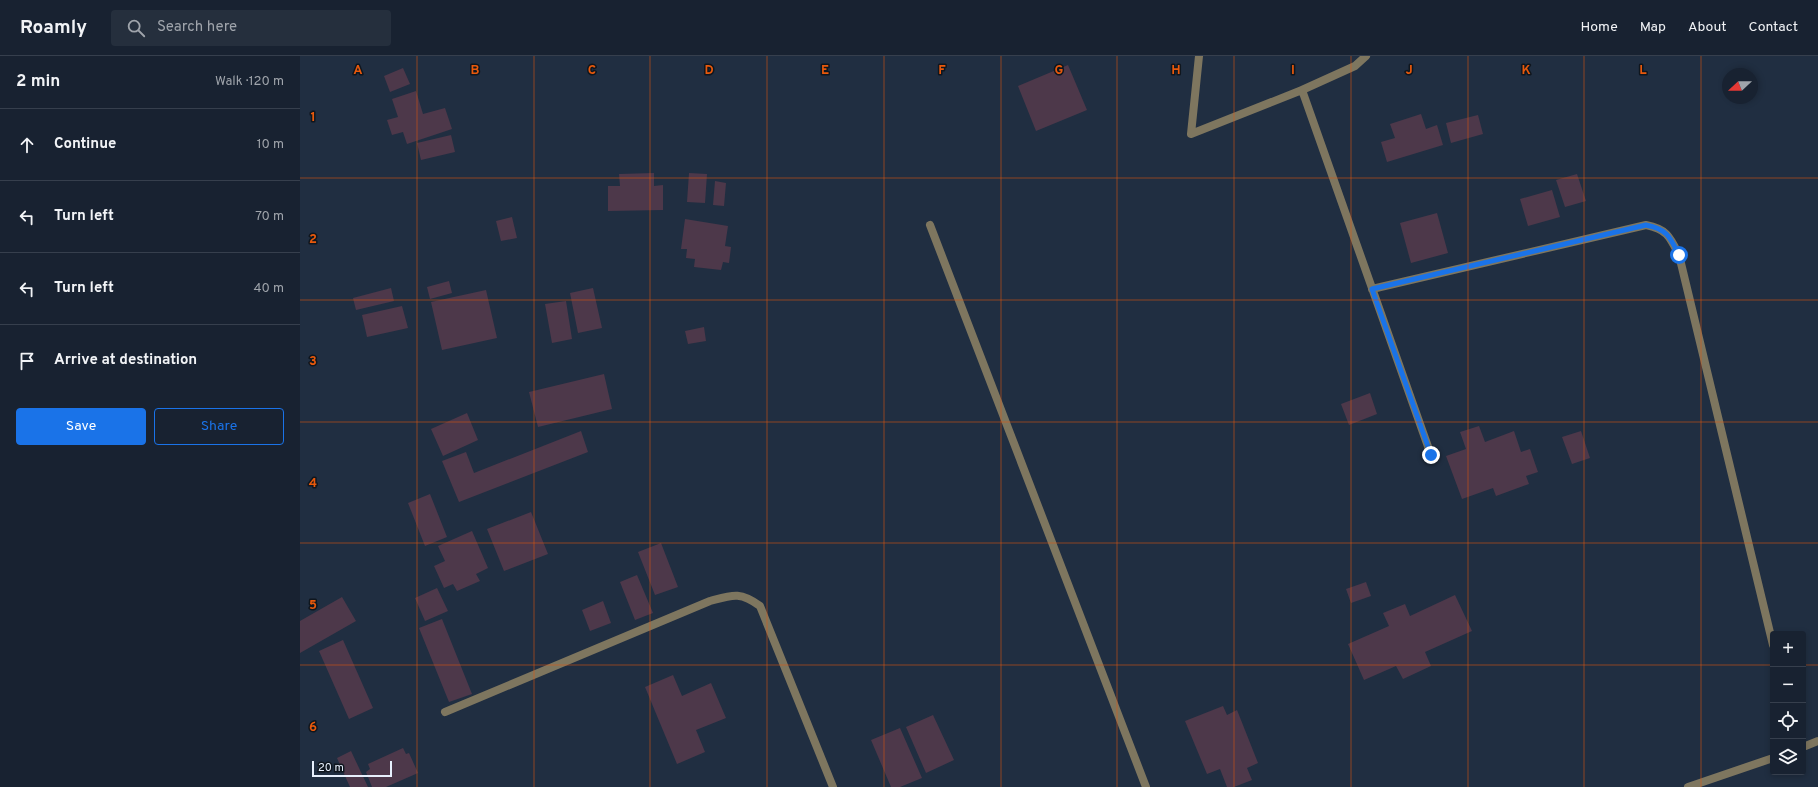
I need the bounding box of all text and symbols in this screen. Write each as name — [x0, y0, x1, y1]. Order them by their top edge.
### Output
search box — [111, 10, 391, 46]
text: Roamly — [20, 16, 87, 40]
icon: search — [125, 17, 147, 39]
text: Search here — [157, 18, 237, 37]
text: Home — [1581, 19, 1618, 36]
text: Map — [1640, 19, 1666, 36]
text: About — [1688, 19, 1727, 36]
text: Contact — [1749, 19, 1798, 36]
text: A — [353, 63, 363, 79]
text: B — [471, 63, 480, 79]
text: C — [588, 63, 596, 79]
text: D — [704, 63, 714, 79]
text: E — [821, 63, 829, 79]
text: F — [938, 63, 946, 79]
text: G — [1055, 63, 1064, 79]
text: H — [1171, 63, 1181, 79]
text: I — [1291, 63, 1295, 79]
text: J — [1405, 63, 1413, 79]
text: K — [1521, 63, 1531, 79]
text: L — [1639, 63, 1647, 79]
north arrow — [1722, 68, 1758, 104]
text: 2 min — [16, 71, 60, 93]
text: Walk · 120 m — [215, 74, 284, 90]
text: 1 — [310, 110, 316, 126]
icon: ahead — [16, 134, 38, 156]
text: Continue — [54, 135, 116, 154]
text: 10 m — [257, 137, 284, 153]
icon: left — [16, 206, 38, 228]
text: Turn left — [54, 207, 114, 226]
text: 70 m — [255, 209, 284, 225]
text: 2 — [309, 232, 317, 248]
route start — [1670, 246, 1688, 264]
icon: left — [16, 278, 38, 300]
text: Turn left — [54, 279, 114, 298]
text: 40 m — [254, 281, 284, 297]
icon: arrive — [16, 350, 38, 372]
text: Arrive at destination — [54, 351, 197, 370]
text: 3 — [309, 354, 317, 370]
button: Save — [16, 408, 146, 445]
button: Share — [154, 408, 284, 445]
route end — [1422, 446, 1440, 464]
text: 4 — [309, 476, 317, 492]
text: 5 — [309, 598, 317, 614]
map controls — [1770, 631, 1806, 775]
button: + — [1770, 631, 1806, 667]
button: − — [1770, 667, 1806, 703]
button: locate — [1770, 703, 1806, 739]
text: 6 — [309, 720, 317, 736]
button: layers — [1770, 739, 1806, 775]
scale bar — [312, 759, 392, 778]
text: 20 m — [318, 761, 344, 775]

